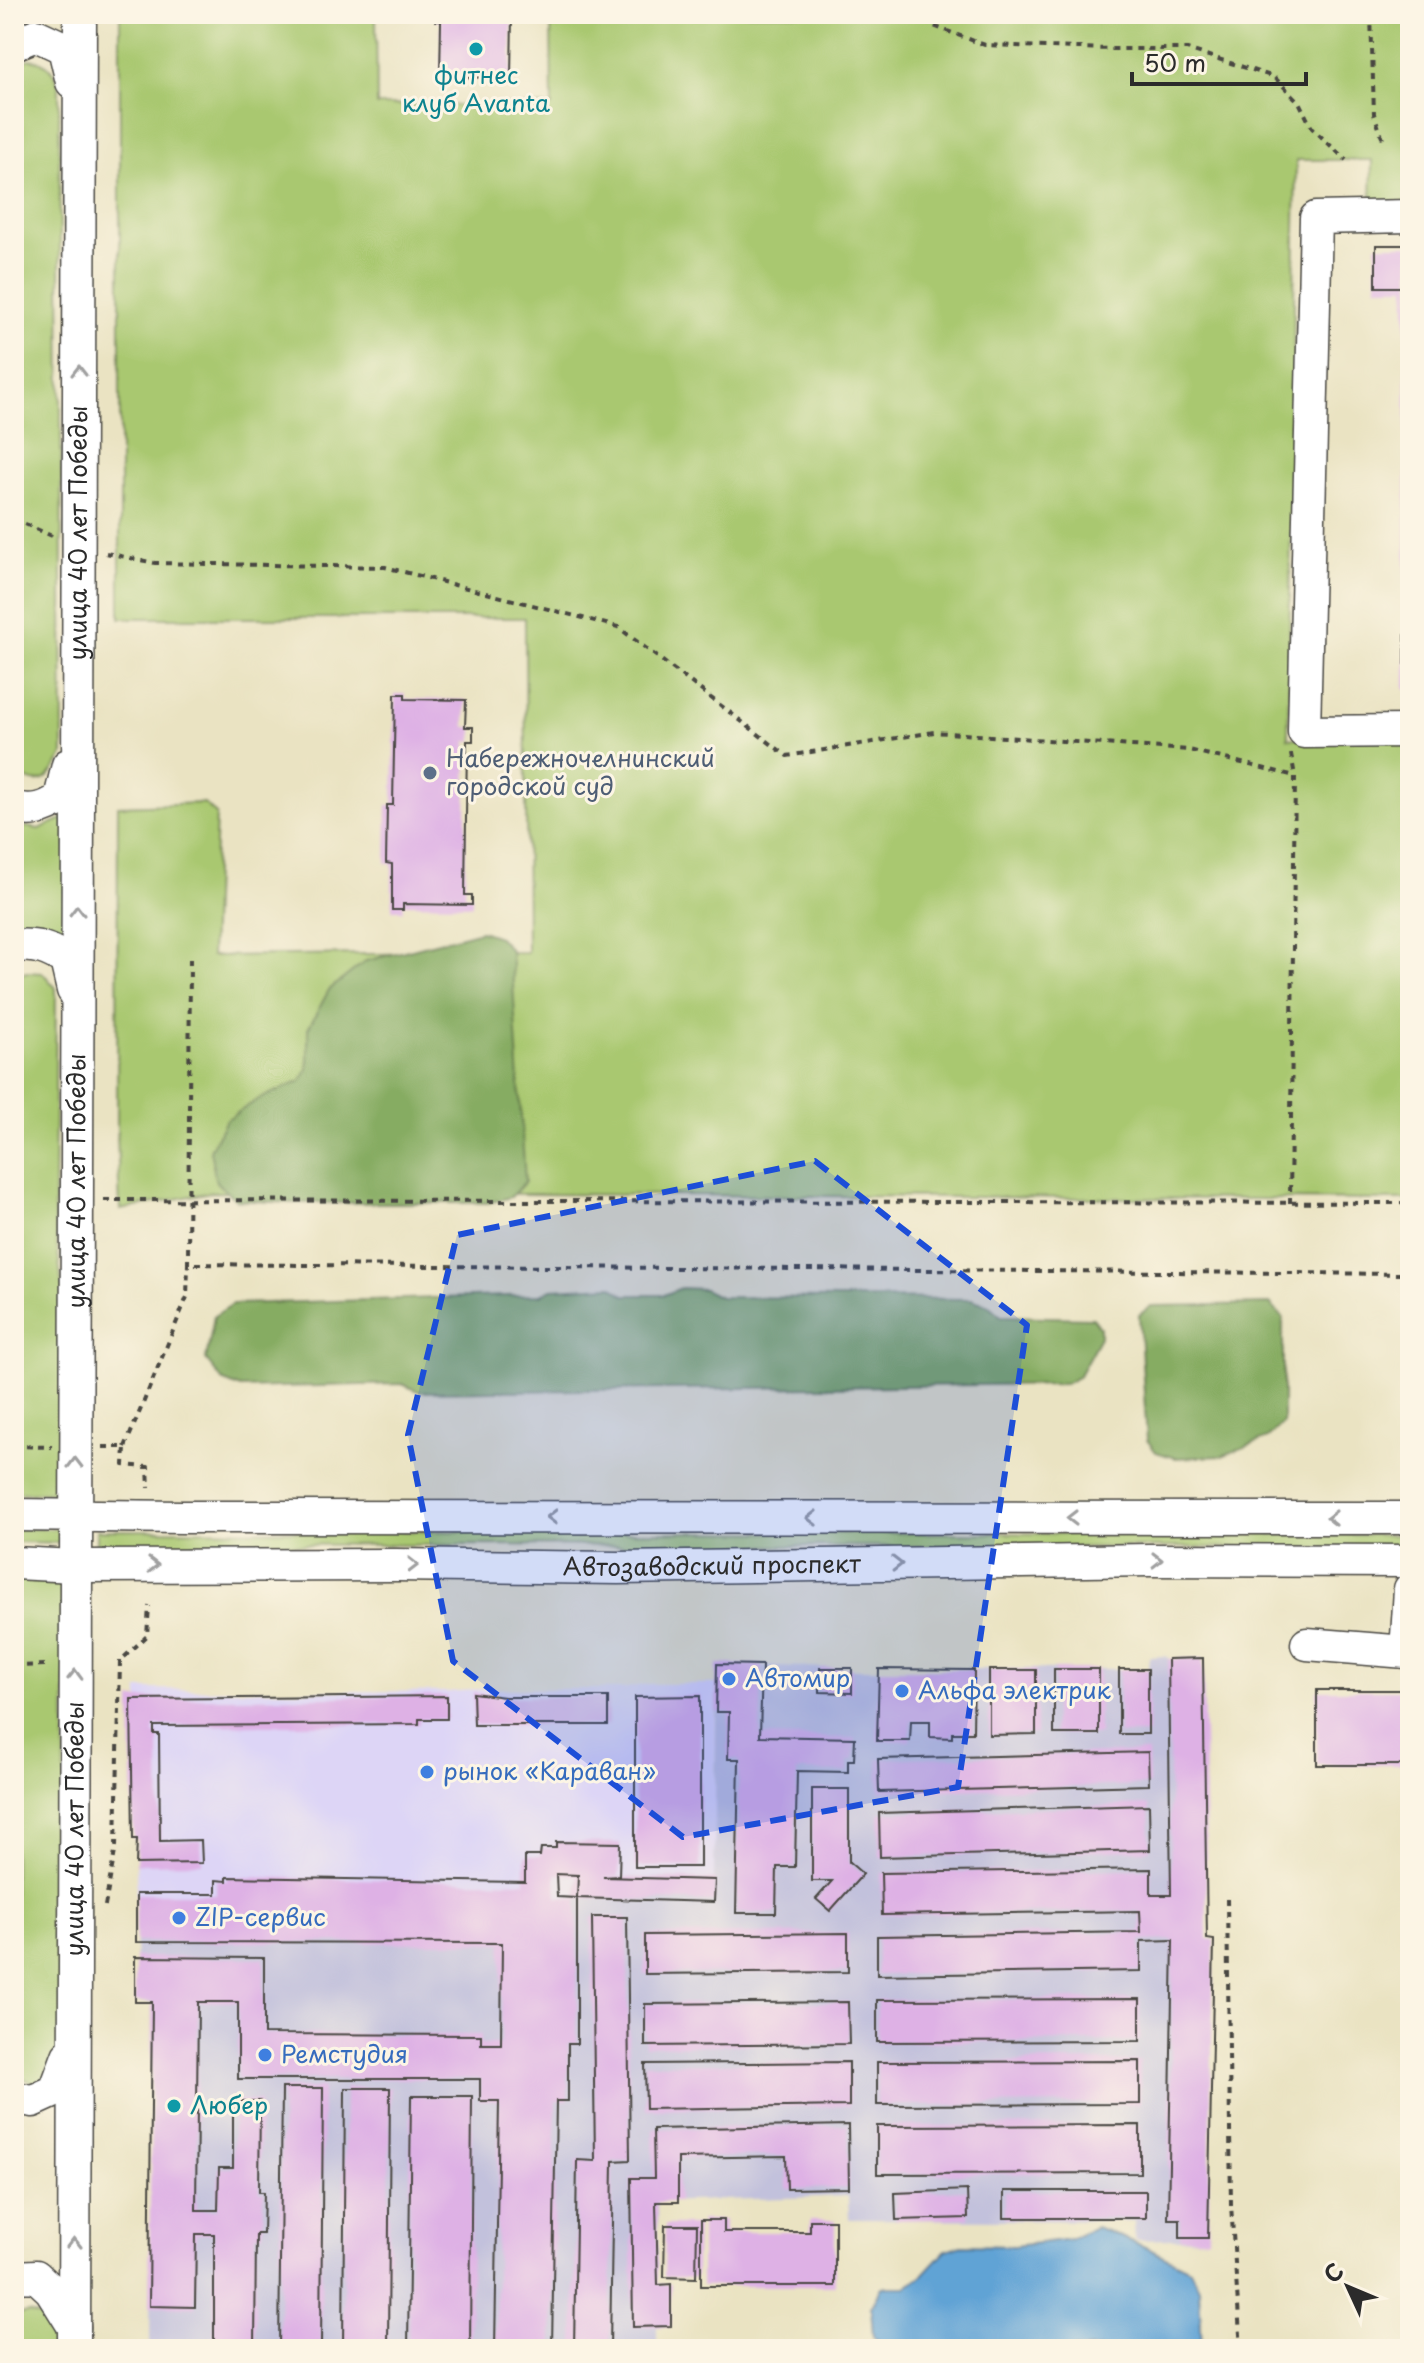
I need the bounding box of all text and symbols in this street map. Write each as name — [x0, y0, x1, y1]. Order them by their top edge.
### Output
scale bar — [1132, 36, 1306, 86]
marker: фитнес клуб Avanta — [467, 40, 485, 58]
text: 50 m — [1144, 44, 1206, 80]
place label: фитнес клуб Avanta — [402, 56, 550, 120]
one-way arrow — [70, 364, 88, 377]
street label: улица 40 лет Победы — [58, 405, 95, 661]
place label: Набережночелнинский городской суд — [446, 739, 715, 803]
marker: Набережночелнинский городской суд — [421, 764, 439, 782]
one-way arrow — [69, 904, 86, 917]
street label: улица 40 лет Победы — [57, 1053, 93, 1309]
one-way arrow — [66, 1456, 84, 1469]
one-way arrow — [545, 1508, 558, 1526]
one-way arrow — [805, 1509, 818, 1527]
one-way arrow — [1065, 1509, 1078, 1527]
one-way arrow — [1325, 1509, 1338, 1527]
street label: Автозаводский проспект — [563, 1544, 861, 1584]
one-way arrow — [1151, 1551, 1164, 1569]
one-way arrow — [891, 1555, 904, 1573]
one-way arrow — [147, 1556, 160, 1574]
one-way arrow — [407, 1556, 420, 1574]
place label: Автомир — [745, 1659, 850, 1695]
one-way arrow — [66, 1668, 84, 1681]
marker: Автомир — [720, 1670, 738, 1688]
place label: Альфа электрик — [918, 1671, 1112, 1707]
marker: Альфа электрик — [893, 1682, 911, 1700]
street label: улица 40 лет Победы — [55, 1701, 92, 1957]
place label: рынок «Караван» — [443, 1752, 656, 1788]
marker: рынок «Караван» — [418, 1763, 436, 1781]
place label: ZIP-сервис — [195, 1898, 326, 1934]
marker: ZIP-сервис — [170, 1909, 188, 1927]
place label: Ремстудия — [281, 2035, 408, 2071]
marker: Ремстудия — [256, 2046, 274, 2064]
place label: Любер — [190, 2086, 268, 2122]
marker: Любер — [165, 2097, 183, 2115]
one-way arrow — [65, 2236, 83, 2249]
north arrow — [1308, 2247, 1388, 2327]
text: С — [1315, 2255, 1350, 2289]

